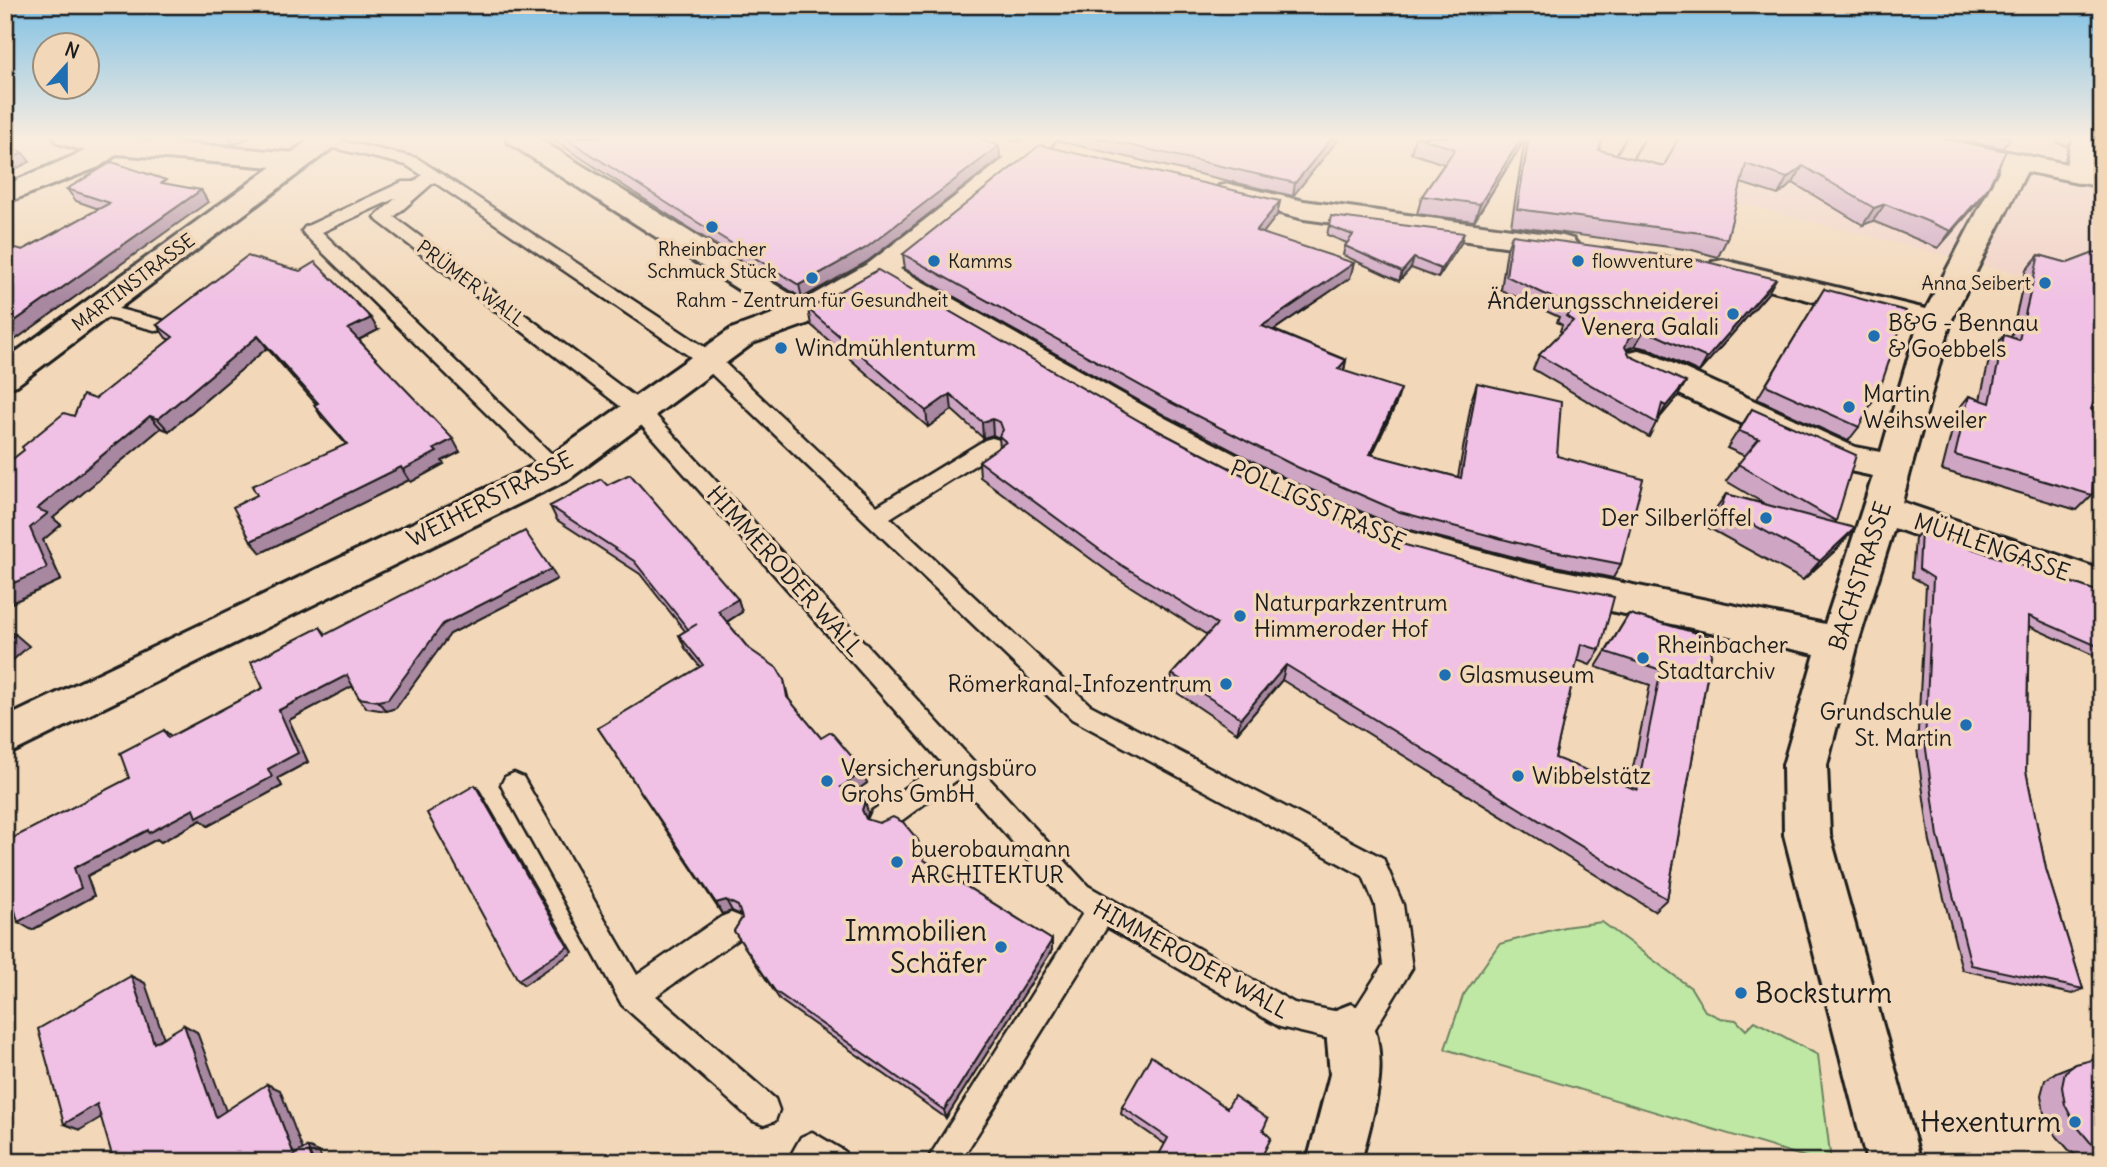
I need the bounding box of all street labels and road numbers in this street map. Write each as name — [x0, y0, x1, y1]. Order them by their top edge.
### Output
street label: MARTINSTRASSE — [67, 228, 199, 336]
street label: PRÜMER WALL — [412, 234, 530, 332]
street label: WEIHERSTRASSE — [402, 444, 578, 553]
street label: POLLIGSSTRASSE — [1226, 453, 1410, 556]
street label: HIMMERODER WALL — [701, 479, 870, 662]
street label: BACHSTRASSE — [1822, 498, 1897, 654]
street label: MÜHLENGASSE — [1910, 506, 2074, 587]
street label: HIMMERODER WALL — [1088, 893, 1294, 1025]

